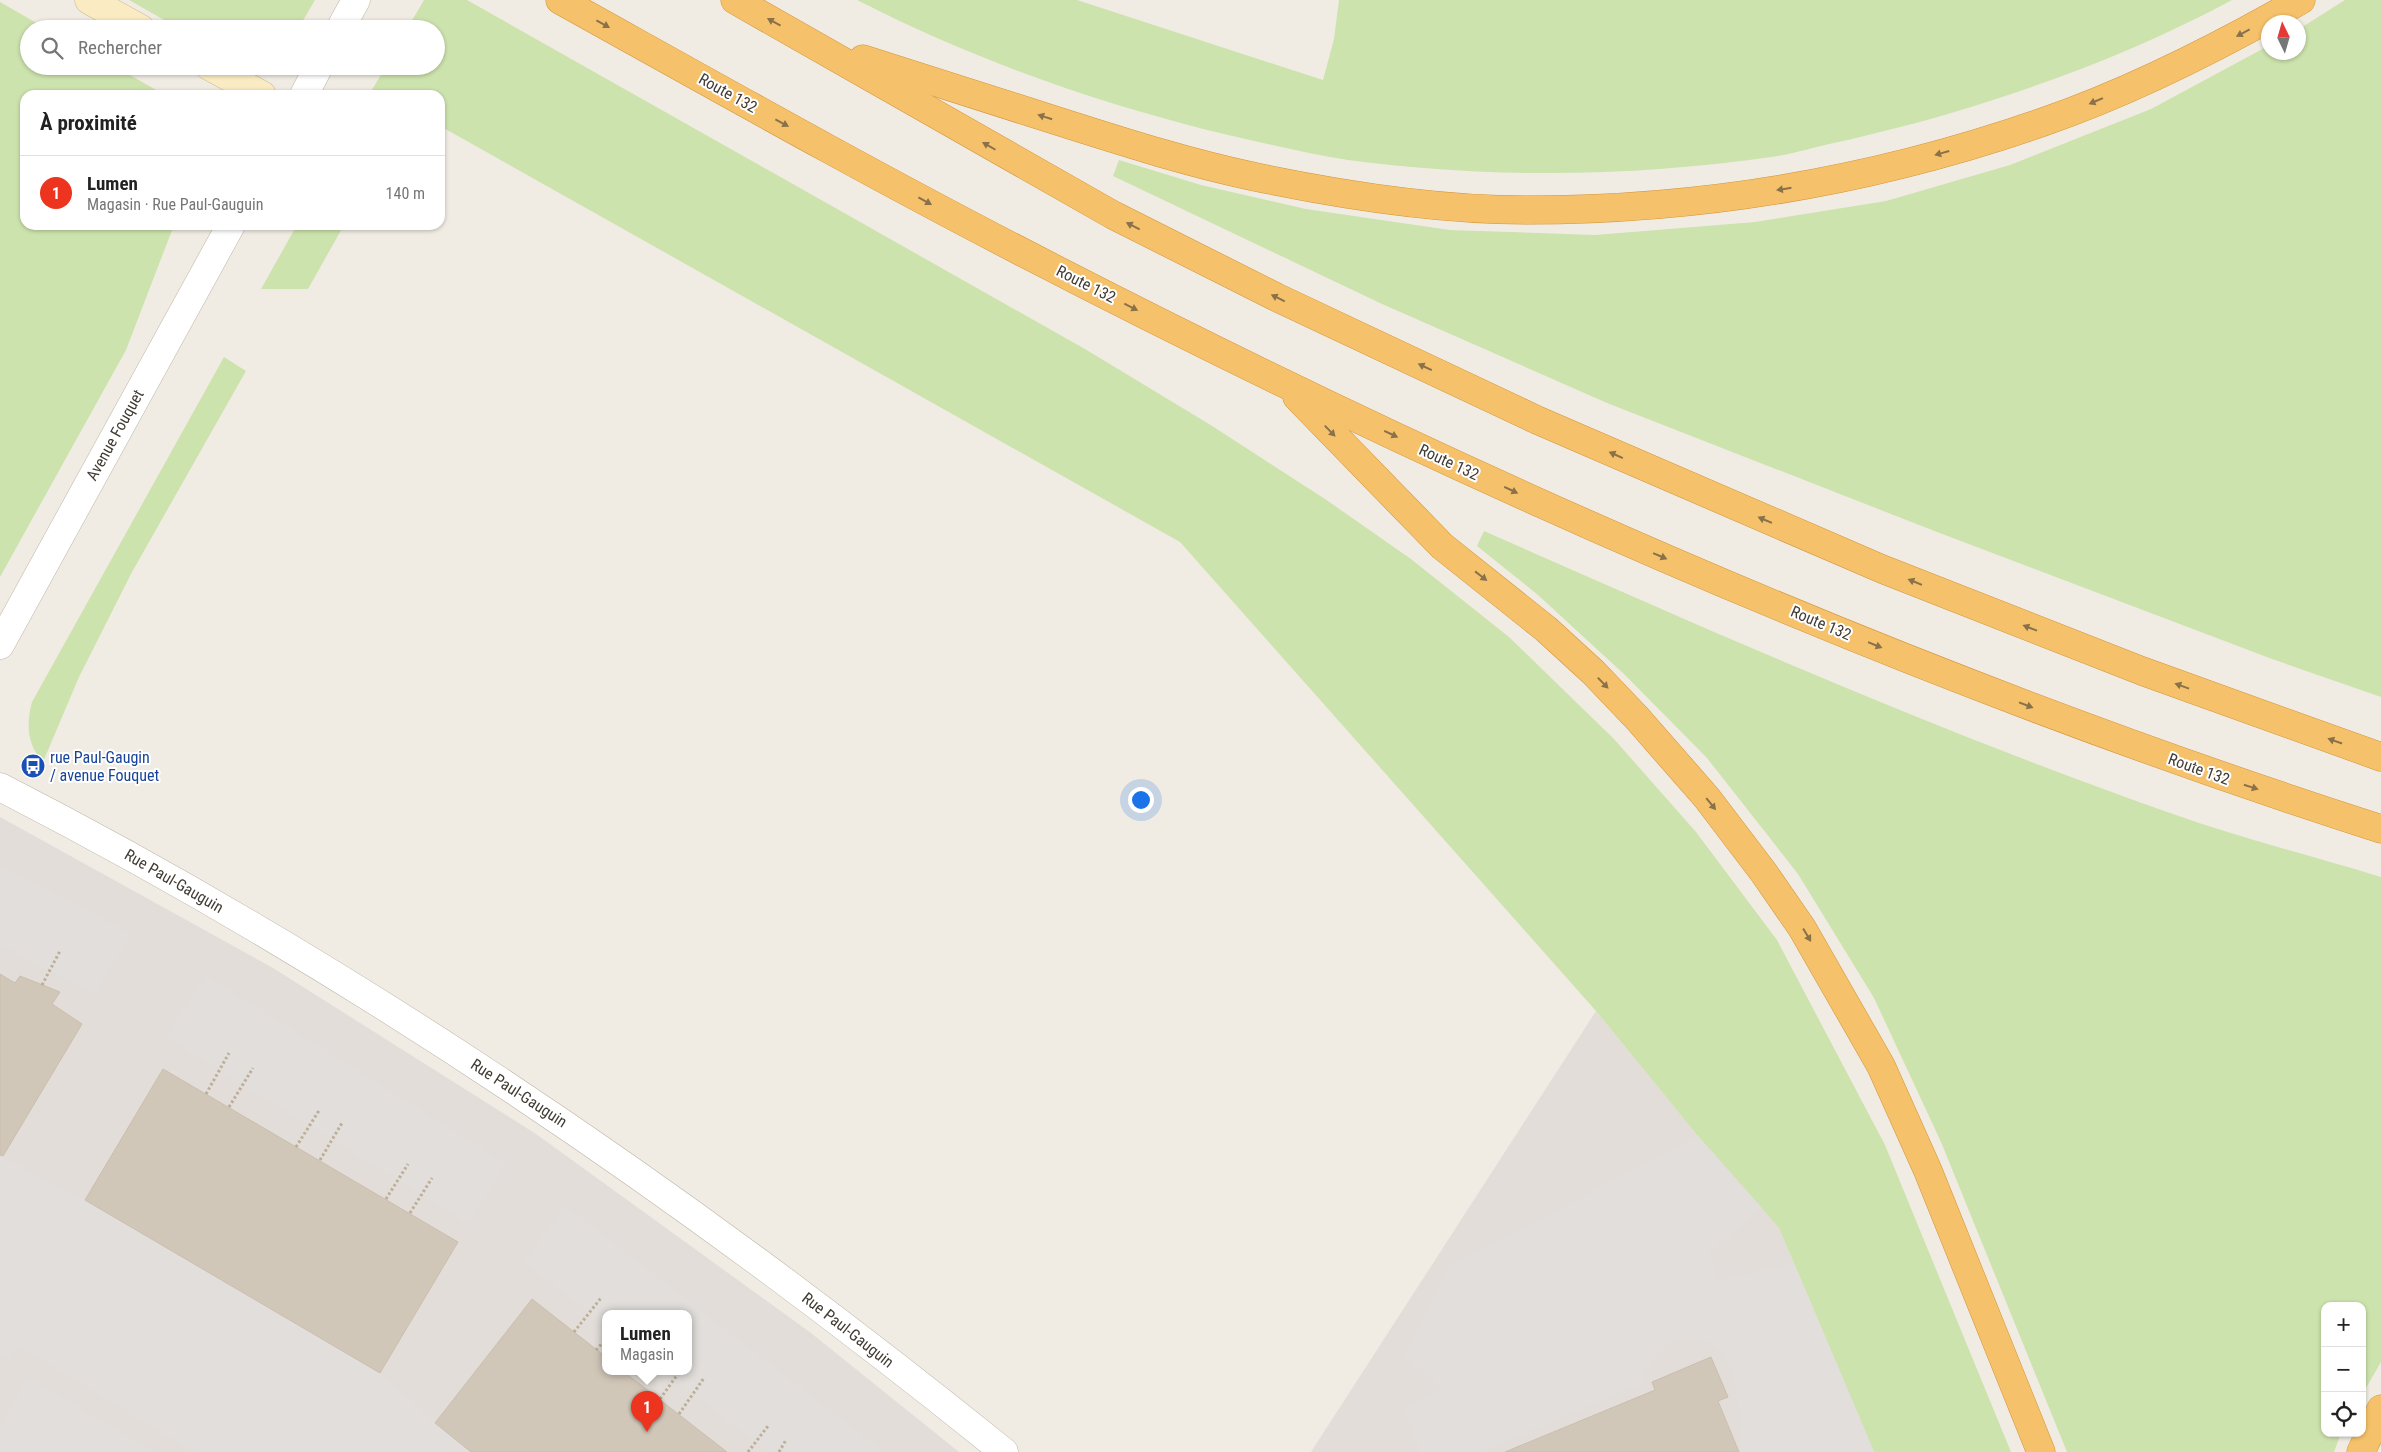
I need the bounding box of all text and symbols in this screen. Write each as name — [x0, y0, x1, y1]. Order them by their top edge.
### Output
north arrow — [2261, 15, 2306, 60]
one-way arrow — [767, 18, 782, 26]
one-way arrow — [596, 19, 609, 28]
search box — [20, 20, 445, 75]
one-way arrow — [2236, 28, 2250, 37]
icon: search — [38, 34, 66, 62]
text: Rechercher — [78, 36, 162, 59]
street label: Route 132 — [695, 69, 761, 117]
one-way arrow — [2089, 98, 2103, 106]
text: À proximité — [40, 111, 137, 135]
one-way arrow — [1037, 113, 1052, 121]
one-way arrow — [775, 119, 789, 127]
one-way arrow — [983, 141, 996, 150]
one-way arrow — [1934, 149, 1950, 157]
text: Lumen — [87, 172, 138, 195]
text: 1 — [52, 184, 60, 203]
text: 140 m — [386, 184, 425, 203]
one-way arrow — [1775, 186, 1791, 194]
text: Magasin · Rue Paul-Gauguin — [87, 195, 263, 214]
one-way arrow — [917, 197, 932, 205]
one-way arrow — [1126, 221, 1140, 229]
street label: Route 132 — [1053, 261, 1119, 307]
one-way arrow — [1271, 294, 1285, 302]
one-way arrow — [1124, 303, 1139, 311]
one-way arrow — [1418, 363, 1432, 371]
street label: Avenue Fouquet — [82, 386, 148, 484]
one-way arrow — [1324, 425, 1336, 437]
one-way arrow — [1384, 430, 1398, 438]
street label: Route 132 — [1416, 440, 1482, 484]
one-way arrow — [1609, 451, 1623, 459]
one-way arrow — [1504, 487, 1518, 495]
one-way arrow — [1758, 516, 1772, 524]
one-way arrow — [1653, 552, 1667, 560]
one-way arrow — [1474, 570, 1487, 581]
one-way arrow — [1908, 578, 1922, 586]
street label: Route 132 — [1788, 602, 1854, 644]
one-way arrow — [2022, 624, 2037, 632]
one-way arrow — [1868, 642, 1882, 650]
one-way arrow — [1597, 677, 1609, 689]
one-way arrow — [2174, 682, 2189, 690]
one-way arrow — [2019, 701, 2034, 709]
one-way arrow — [2327, 737, 2342, 745]
place label: rue Paul-Gaugin / avenue Fouquet — [50, 748, 160, 785]
street label: Route 132 — [2166, 749, 2232, 789]
bus stop icon: rue Paul-Gaugin / avenue Fouquet — [20, 753, 46, 779]
one-way arrow — [2244, 784, 2259, 791]
your location — [1128, 787, 1154, 813]
one-way arrow — [1706, 797, 1717, 810]
street label: Rue Paul-Gauguin — [121, 845, 227, 917]
one-way arrow — [1802, 929, 1811, 942]
street label: Rue Paul-Gauguin — [467, 1055, 571, 1131]
street label: Rue Paul-Gauguin — [798, 1288, 898, 1372]
map controls — [2321, 1302, 2366, 1437]
button: + — [2321, 1302, 2366, 1347]
popup — [602, 1310, 692, 1375]
text: Lumen — [620, 1322, 671, 1345]
text: Magasin — [620, 1345, 674, 1364]
button: − — [2321, 1347, 2366, 1392]
pin: 1 — [631, 1391, 663, 1432]
button: locate — [2321, 1392, 2366, 1437]

